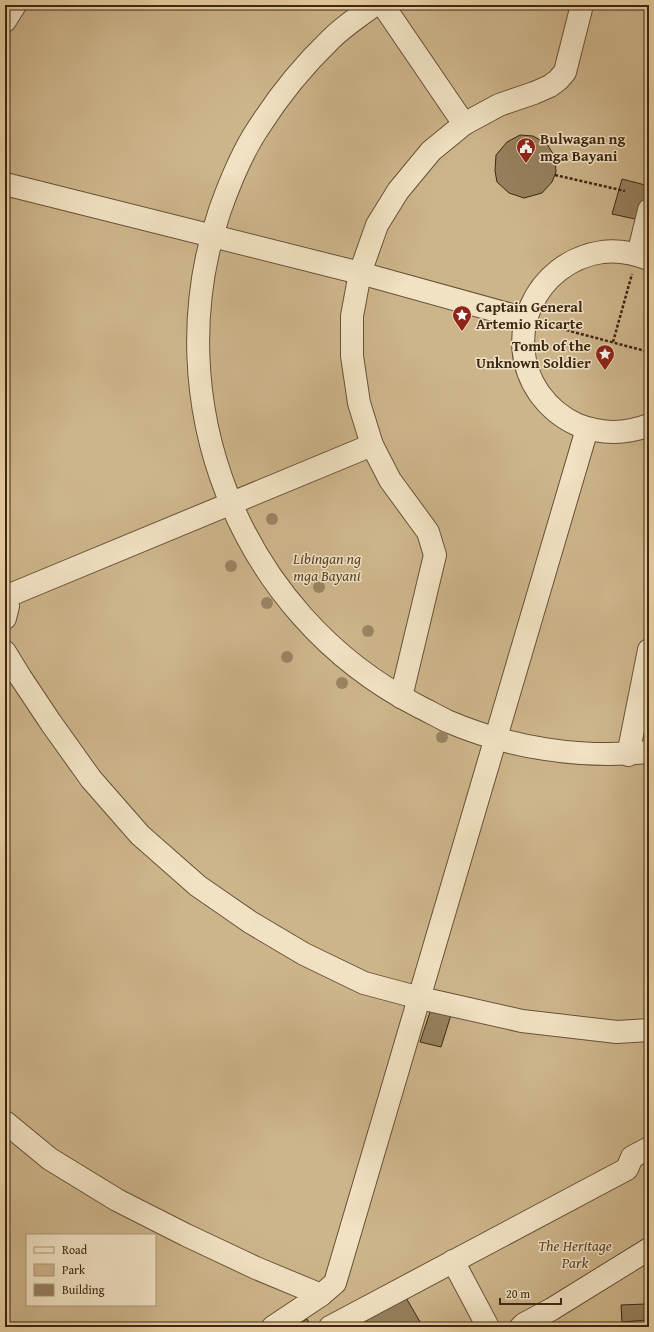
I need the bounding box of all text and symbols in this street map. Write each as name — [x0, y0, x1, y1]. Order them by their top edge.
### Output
place label: Bulwagan ng mga Bayani — [540, 128, 625, 166]
public building icon: Bulwagan ng mga Bayani — [515, 136, 537, 164]
place label: Captain General Artemio Ricarte — [476, 296, 583, 334]
place icon: Captain General Artemio Ricarte — [451, 304, 473, 332]
place label: Tomb of the Unknown Soldier — [476, 335, 591, 373]
place icon: Tomb of the Unknown Soldier — [594, 343, 616, 371]
park label: Libingan ng mga Bayani — [292, 548, 361, 586]
legend — [26, 1234, 156, 1306]
park label: The Heritage Park — [538, 1235, 612, 1273]
text: Road — [62, 1241, 88, 1258]
text: Park — [62, 1261, 86, 1278]
scale bar — [500, 1280, 561, 1306]
text: Building — [62, 1281, 105, 1298]
text: 20 m — [506, 1285, 530, 1302]

